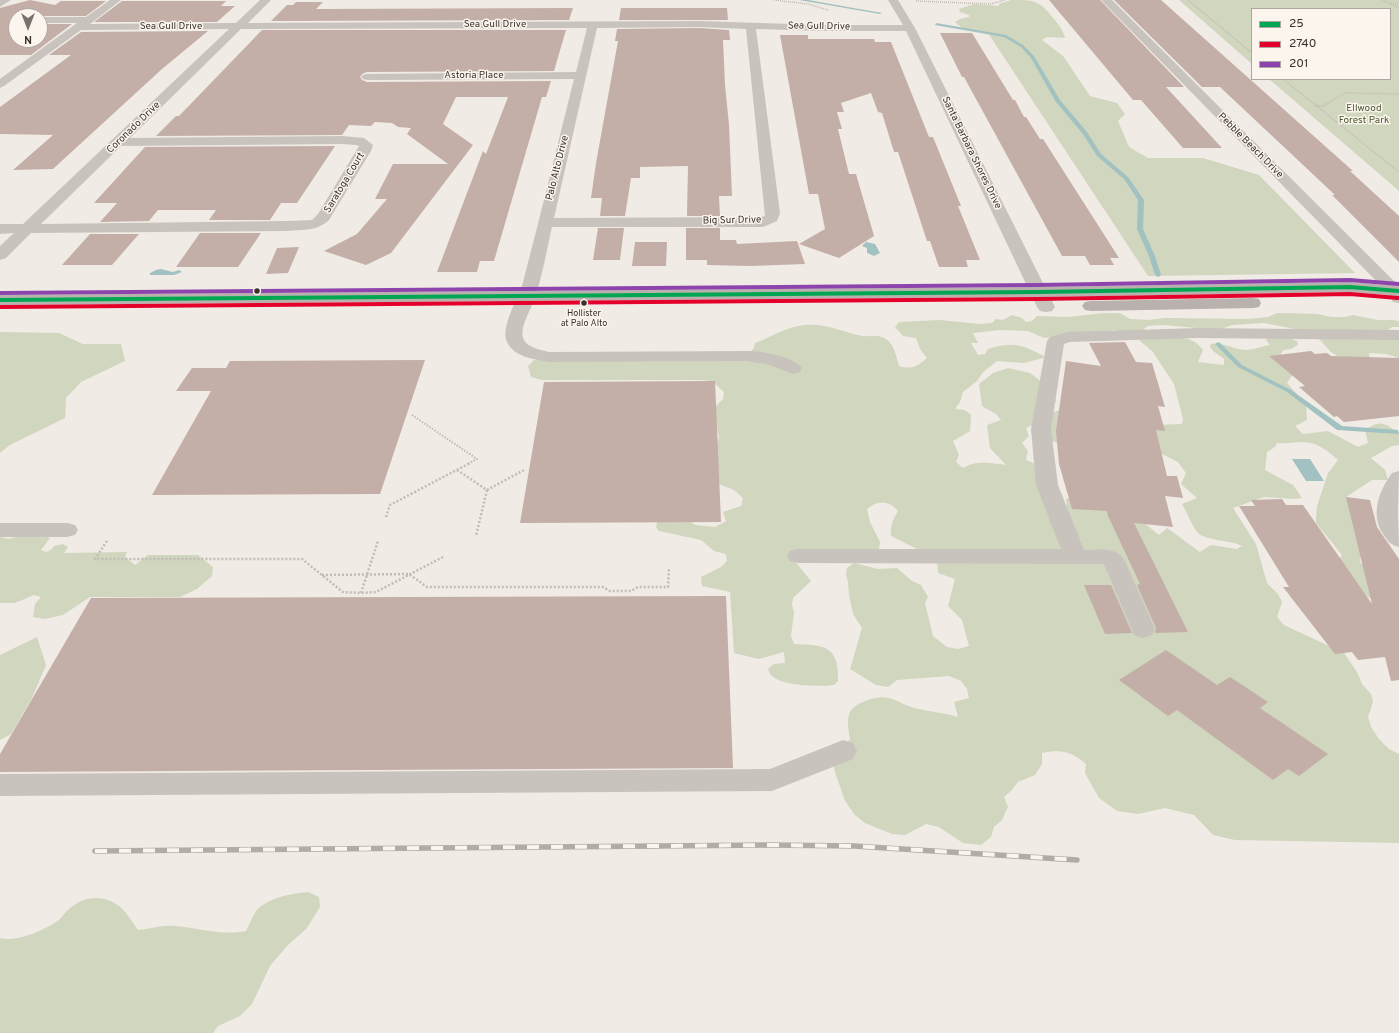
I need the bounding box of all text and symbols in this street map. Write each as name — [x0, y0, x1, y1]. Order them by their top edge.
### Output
north arrow — [8, 8, 48, 48]
legend — [1251, 8, 1391, 80]
text: 25 — [1289, 16, 1304, 32]
street label: Sea Gull Drive — [464, 19, 526, 31]
street label: Sea Gull Drive — [788, 20, 850, 34]
street label: Sea Gull Drive — [140, 21, 202, 33]
text: N — [24, 32, 32, 46]
text: 2740 — [1289, 36, 1316, 52]
text: 201 — [1289, 56, 1309, 72]
street label: Astoria Place — [444, 70, 504, 82]
street label: Santa Barbara Shores Drive — [939, 95, 1003, 211]
street label: Coronado Drive — [105, 100, 163, 156]
park label: Ellwood Forest Park — [1339, 103, 1389, 126]
street label: Pebble Beach Drive — [1215, 111, 1285, 181]
street label: Palo Alto Drive — [544, 134, 572, 202]
street label: Saratoga Court — [322, 151, 368, 215]
street label: Big Sur Drive — [703, 214, 761, 228]
unlabelled marker — [252, 286, 262, 296]
marker: Hollister at Palo Alto — [579, 298, 589, 308]
place label: Hollister at Palo Alto — [561, 309, 607, 330]

